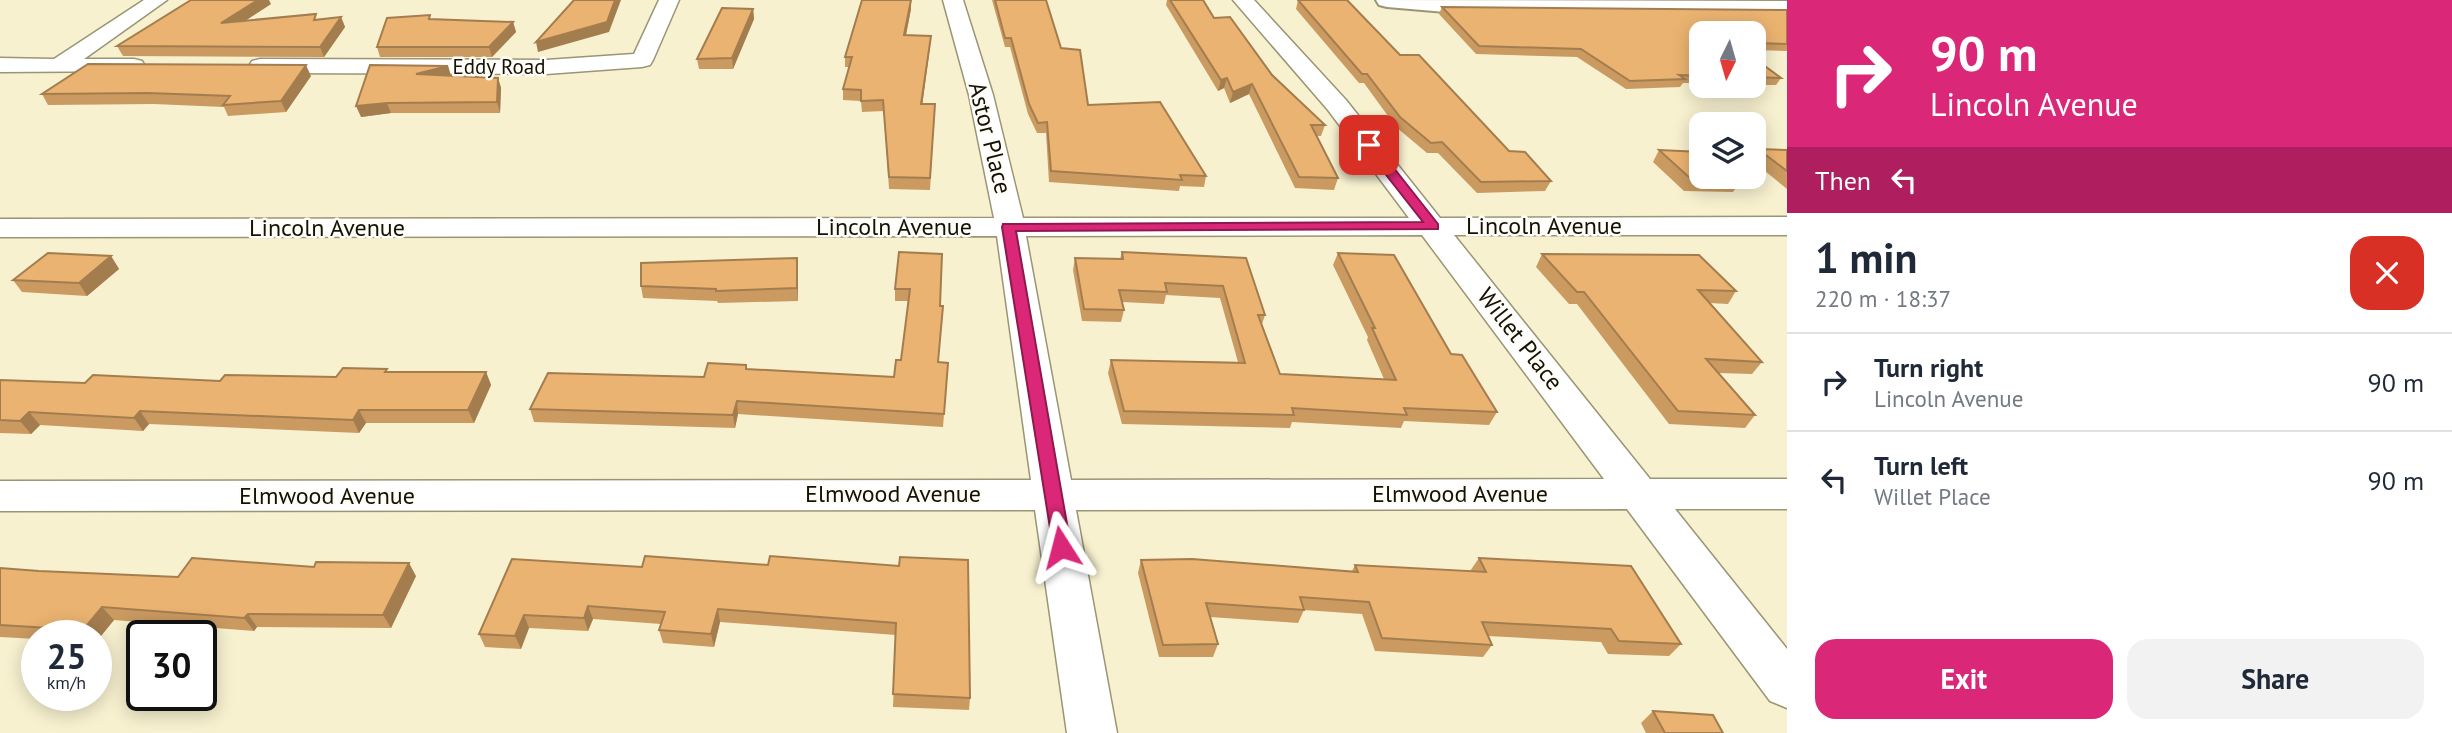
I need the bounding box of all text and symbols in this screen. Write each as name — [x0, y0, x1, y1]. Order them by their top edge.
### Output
north arrow — [1689, 21, 1766, 98]
map controls — [1689, 21, 1766, 189]
text: 90 m — [1930, 21, 2037, 85]
icon: right — [1815, 28, 1906, 119]
street label: Eddy Road — [453, 53, 545, 80]
street label: Astor Place — [962, 79, 1019, 197]
text: Lincoln Avenue — [1930, 83, 2138, 125]
button: layers — [1689, 112, 1766, 189]
pin — [1339, 115, 1399, 175]
icon: arrive — [1350, 126, 1388, 164]
icon: left — [1885, 161, 1923, 199]
text: Then — [1815, 164, 1871, 197]
street label: Lincoln Avenue — [1466, 210, 1622, 241]
street label: Lincoln Avenue — [816, 211, 972, 242]
street label: Lincoln Avenue — [249, 212, 405, 243]
text: 1 min — [1815, 230, 1917, 285]
button: close — [2350, 236, 2424, 310]
street label: Willet Place — [1471, 281, 1570, 396]
text: 220 m · 18:37 — [1815, 284, 1951, 313]
text: Turn right — [1874, 351, 1983, 384]
icon: right — [1815, 363, 1853, 401]
text: 90 m — [2368, 366, 2424, 399]
text: Lincoln Avenue — [1874, 384, 2023, 413]
text: Turn left — [1874, 449, 1968, 482]
icon: left — [1815, 461, 1853, 499]
text: 90 m — [2368, 464, 2424, 497]
street label: Elmwood Avenue — [805, 478, 981, 509]
street label: Elmwood Avenue — [1372, 478, 1548, 509]
street label: Elmwood Avenue — [239, 480, 415, 511]
text: Willet Place — [1874, 482, 1991, 511]
position arrow — [1024, 510, 1098, 584]
speed limit sign: 30 — [126, 620, 217, 711]
text: 25 — [47, 633, 86, 679]
button: Exit — [1815, 639, 2113, 719]
button: Share — [2127, 639, 2424, 719]
text: km/h — [47, 671, 86, 694]

